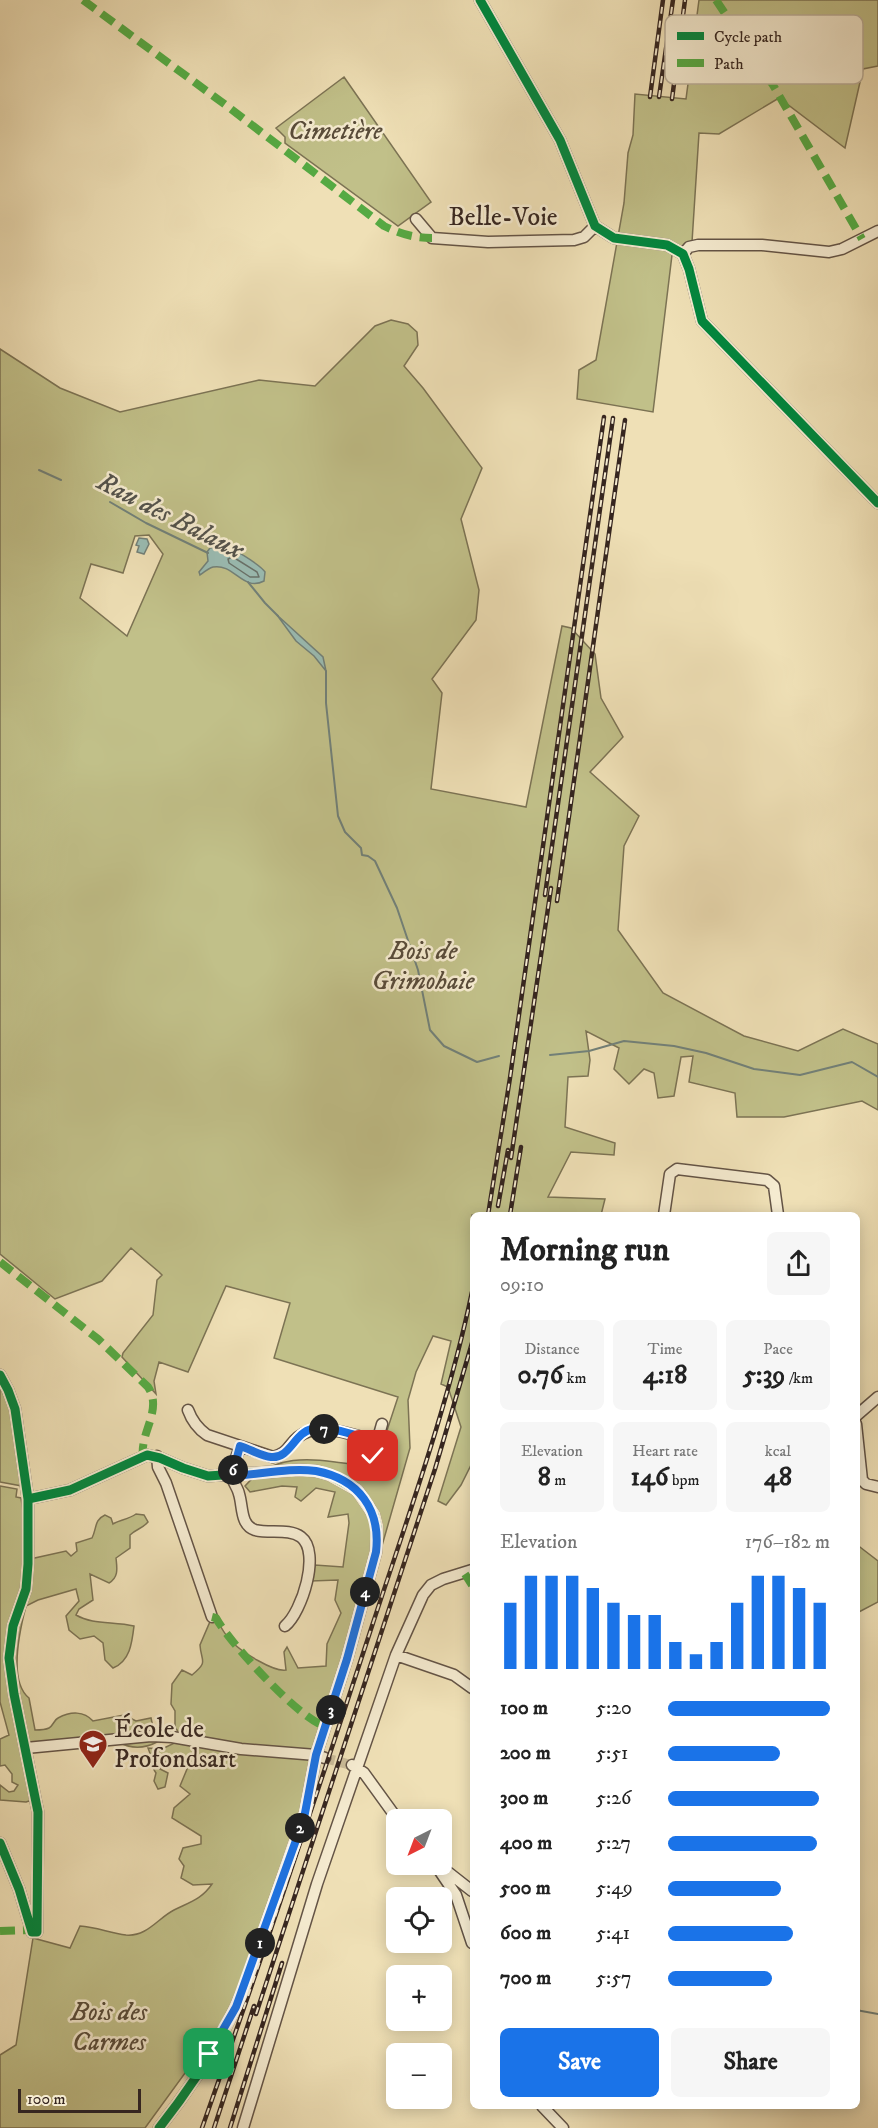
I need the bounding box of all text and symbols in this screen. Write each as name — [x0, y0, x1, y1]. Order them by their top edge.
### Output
legend — [665, 15, 863, 84]
text: Cycle path — [714, 27, 783, 47]
text: Path — [714, 54, 744, 74]
park label: Cimetière — [288, 115, 383, 148]
street label: Belle-Voie — [448, 201, 558, 234]
water label: Rau des Balaux — [90, 464, 250, 568]
park label: Bois de Grimohaie — [372, 935, 475, 998]
text: Morning run — [500, 1230, 669, 1271]
button: share — [767, 1232, 830, 1295]
text: 09:10 — [500, 1273, 544, 1298]
text: Distance — [524, 1339, 580, 1359]
text: Time — [648, 1339, 682, 1359]
text: Pace — [763, 1339, 793, 1359]
text: 0.76 — [517, 1359, 563, 1392]
text: 4:18 — [643, 1359, 687, 1392]
text: 5:39 — [743, 1359, 785, 1392]
text: km — [563, 1368, 587, 1388]
text: /km — [785, 1368, 813, 1388]
pin: 7 — [309, 1414, 339, 1444]
text: 7 — [320, 1419, 328, 1439]
pin — [347, 1430, 398, 1481]
icon: check — [356, 1439, 389, 1472]
text: Elevation — [521, 1441, 583, 1461]
text: Heart rate — [632, 1441, 698, 1461]
text: kcal — [765, 1441, 791, 1461]
pin: 6 — [218, 1455, 248, 1485]
text: 6 — [229, 1460, 237, 1480]
text: 8 — [538, 1461, 551, 1494]
text: 146 — [630, 1461, 669, 1494]
text: 48 — [764, 1461, 792, 1494]
text: m — [551, 1470, 566, 1490]
text: bpm — [669, 1470, 700, 1490]
text: Elevation — [500, 1530, 577, 1555]
text: 176–182 m — [745, 1530, 830, 1555]
pin: 4 — [350, 1577, 380, 1607]
text: 4 — [360, 1582, 370, 1602]
pin: 3 — [316, 1695, 346, 1725]
text: 100 m — [500, 1696, 548, 1721]
text: 5:20 — [596, 1696, 632, 1721]
text: 3 — [328, 1700, 334, 1720]
place label: École de Profondsart — [114, 1713, 236, 1776]
school or university icon: École de Profondsart — [77, 1728, 109, 1770]
text: 200 m — [500, 1741, 551, 1766]
text: 5:51 — [596, 1741, 628, 1766]
text: 300 m — [500, 1786, 548, 1811]
text: 5:26 — [596, 1786, 631, 1811]
north arrow — [386, 1809, 452, 1875]
map controls — [386, 1809, 452, 2109]
pin: 2 — [285, 1813, 315, 1843]
text: 2 — [296, 1818, 304, 1838]
text: 400 m — [500, 1831, 552, 1856]
text: 5:27 — [596, 1831, 631, 1856]
text: 500 m — [500, 1876, 551, 1901]
text: 5:49 — [596, 1876, 633, 1901]
button: locate — [386, 1887, 452, 1953]
text: 600 m — [500, 1921, 551, 1946]
text: 5:41 — [596, 1921, 630, 1946]
pin: 1 — [245, 1928, 275, 1958]
text: 1 — [257, 1933, 263, 1953]
button: + — [386, 1965, 452, 2031]
text: 700 m — [500, 1966, 551, 1991]
text: 5:57 — [596, 1966, 632, 1991]
park label: Bois des Carmes — [70, 1996, 148, 2059]
pin — [183, 2028, 234, 2079]
button: Save — [500, 2028, 659, 2097]
button: Share — [671, 2028, 830, 2097]
icon: arrive — [192, 2037, 225, 2070]
button: − — [386, 2043, 452, 2109]
scale bar — [18, 2086, 141, 2114]
text: 100 m — [27, 2089, 66, 2109]

